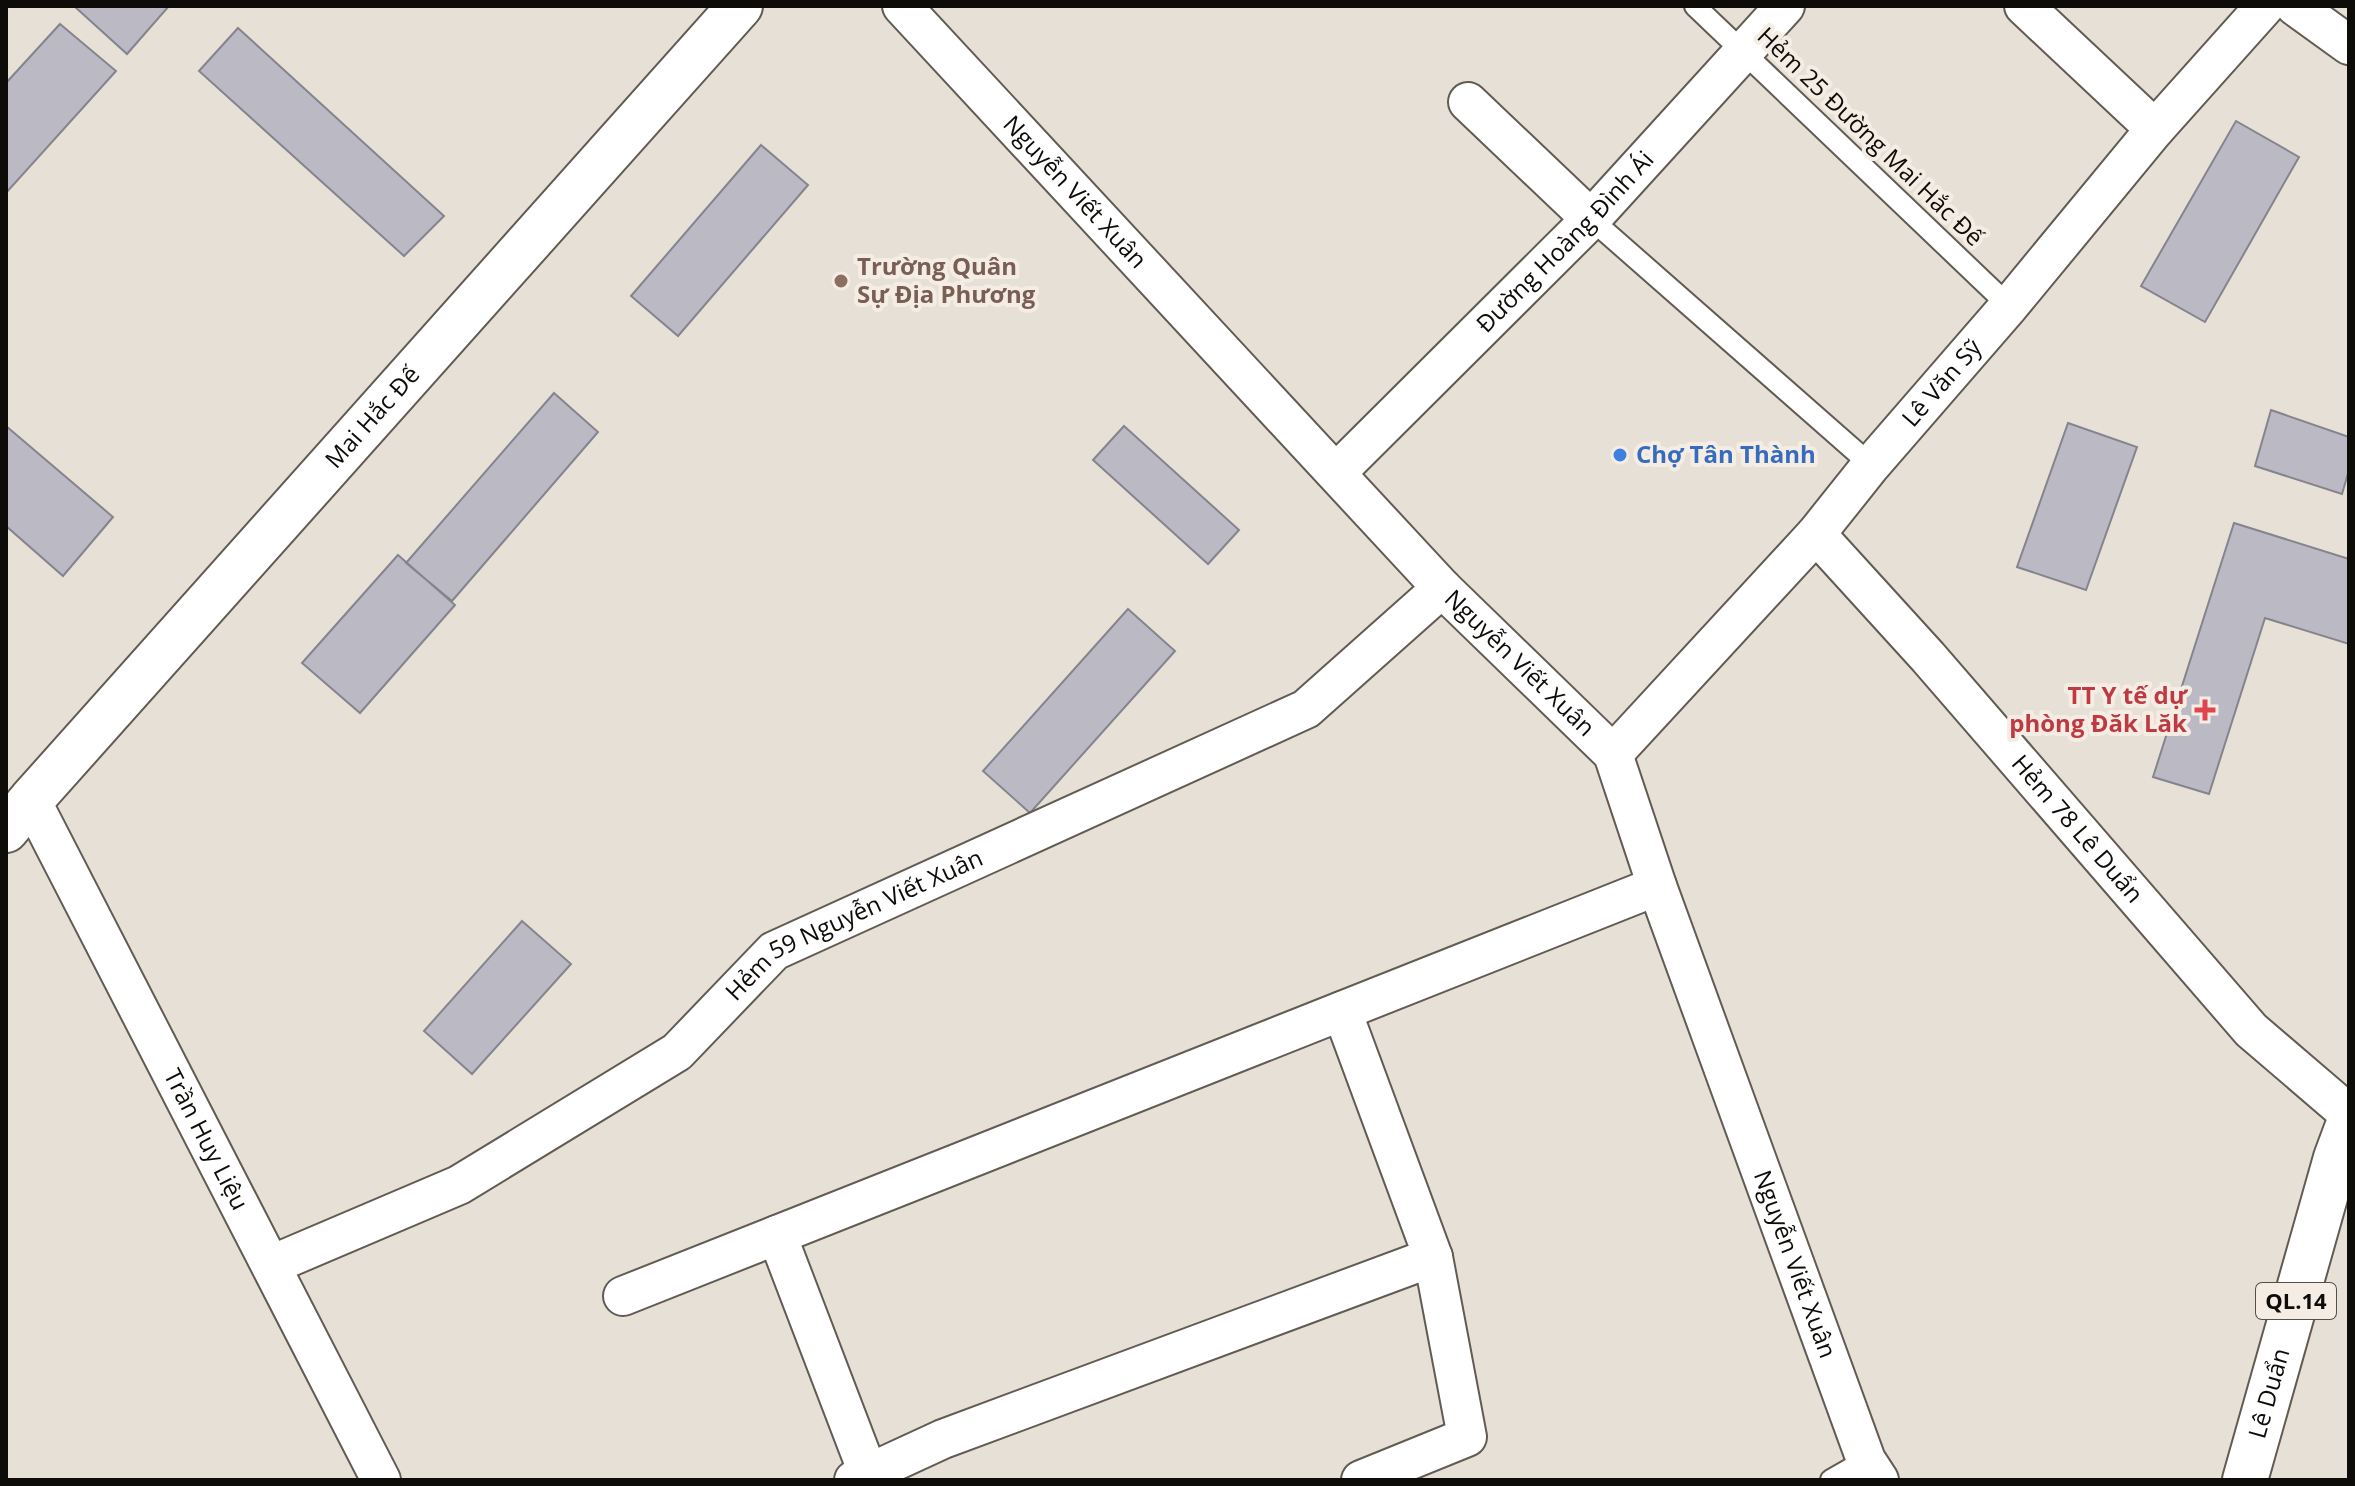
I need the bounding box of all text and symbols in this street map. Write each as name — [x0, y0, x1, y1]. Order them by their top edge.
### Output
street label: Hẻm 25 Đường Mai Hắc Đế — [1751, 19, 1992, 253]
street label: Nguyễn Viết Xuân — [997, 108, 1155, 275]
street label: Đường Hoàng Đình Ái — [1468, 143, 1660, 339]
place label: Trường Quân Sự Địa Phương — [857, 249, 1036, 310]
marker: Trường Quân Sự Địa Phương — [832, 272, 850, 290]
street label: Lê Văn Sỹ — [1894, 331, 1989, 433]
street label: Mai Hắc Đế — [317, 358, 426, 475]
place label: Chợ Tân Thành — [1636, 437, 1816, 470]
marker: Chợ Tân Thành — [1611, 446, 1629, 464]
street label: Nguyễn Viết Xuân — [1438, 582, 1603, 743]
place label: TT Y tế dự phòng Đăk Lăk — [2009, 678, 2189, 739]
marker: TT Y tế dự phòng Đăk Lăk — [2194, 699, 2216, 721]
street label: Hẻm 78 Lê Duẩn — [2005, 747, 2151, 909]
street label: Hẻm 59 Nguyễn Viết Xuân — [717, 840, 988, 1007]
street label: Trần Huy Liệu — [157, 1063, 257, 1215]
street label: Nguyễn Viết Xuân — [1747, 1165, 1845, 1362]
road number: QL.14 — [2256, 1283, 2336, 1319]
street label: Lê Duẩn — [2240, 1344, 2296, 1442]

